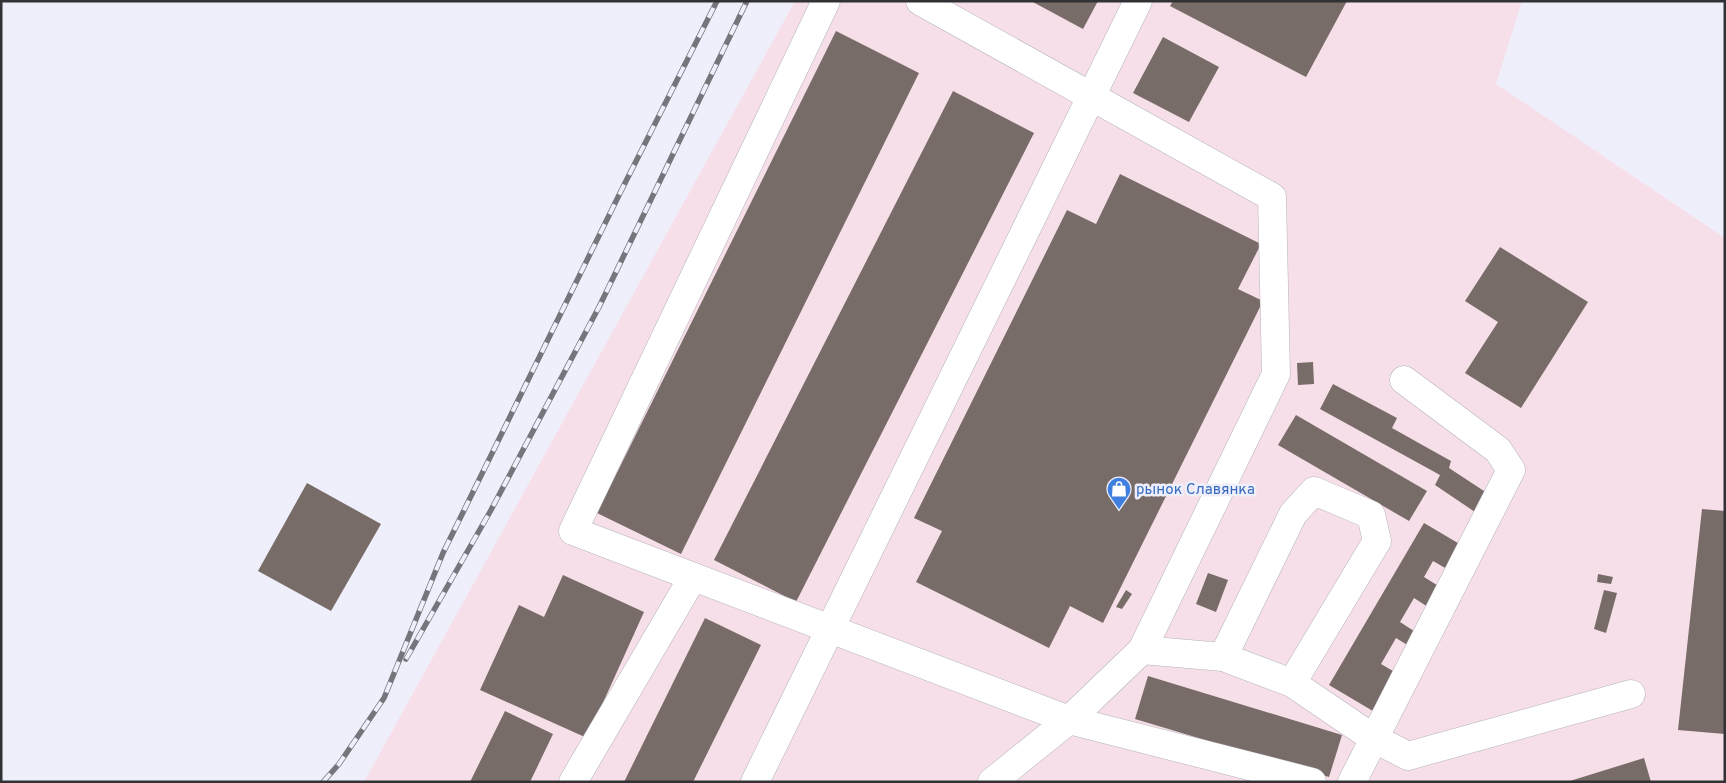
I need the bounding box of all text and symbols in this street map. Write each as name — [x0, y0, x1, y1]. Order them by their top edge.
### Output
shop icon: рынок Славянка — [1106, 476, 1132, 510]
place label: рынок Славянка — [1136, 481, 1255, 500]

